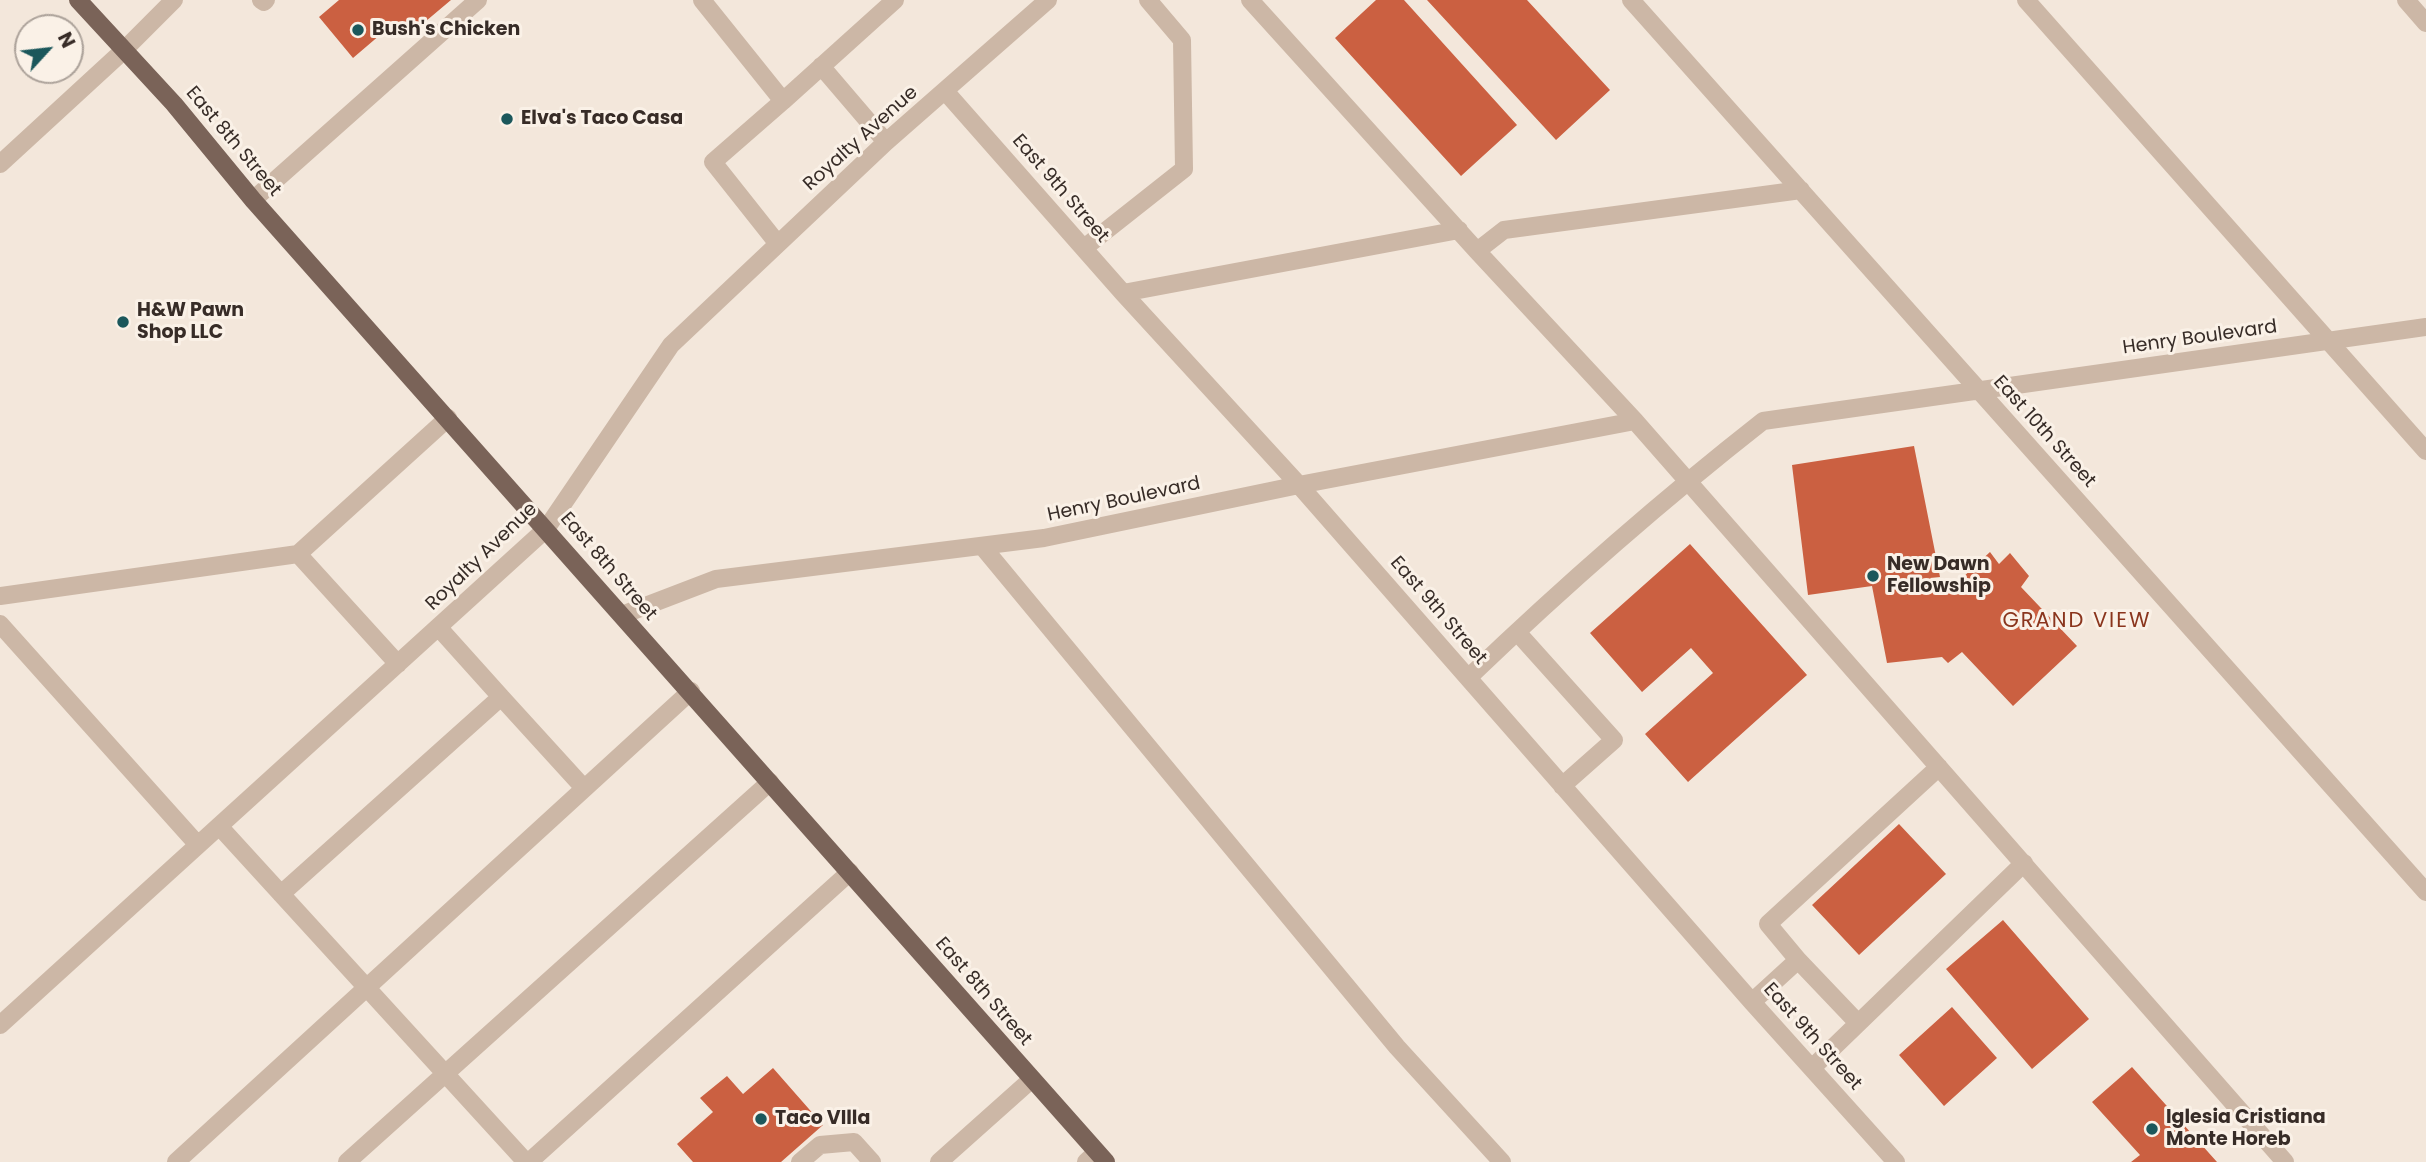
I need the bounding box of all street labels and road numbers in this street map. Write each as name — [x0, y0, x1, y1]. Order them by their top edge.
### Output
street label: East 8th Street — [180, 82, 286, 202]
street label: Royalty Avenue — [799, 82, 923, 196]
street label: East 9th Street — [1007, 130, 1113, 248]
street label: Henry Boulevard — [2121, 316, 2279, 360]
street label: East 10th Street — [1988, 372, 2100, 492]
street label: Henry Boulevard — [1045, 473, 1203, 527]
street label: Royalty Avenue — [422, 498, 542, 616]
street label: East 8th Street — [555, 508, 661, 626]
street label: East 9th Street — [1385, 552, 1491, 670]
street label: East 8th Street — [930, 933, 1036, 1051]
street label: East 9th Street — [1758, 979, 1866, 1095]

